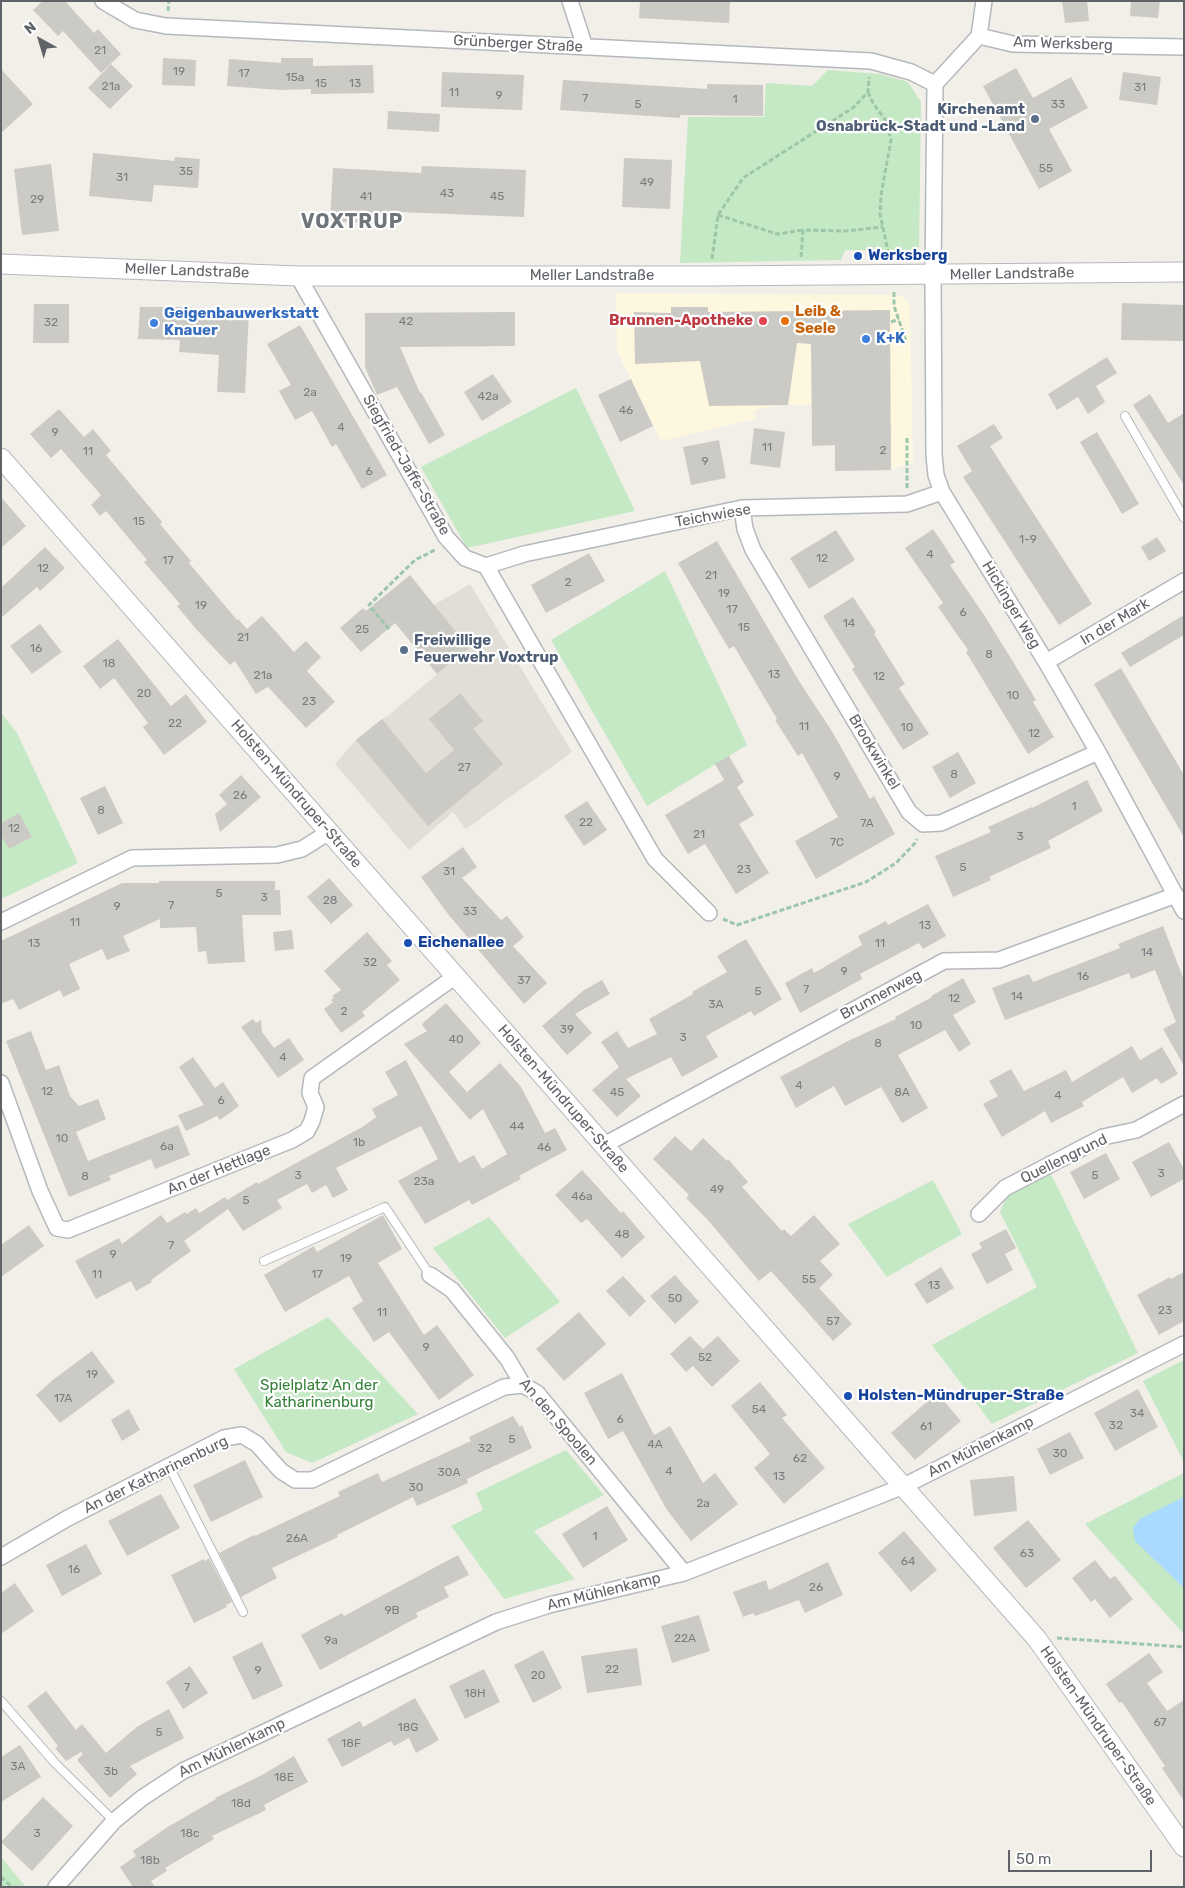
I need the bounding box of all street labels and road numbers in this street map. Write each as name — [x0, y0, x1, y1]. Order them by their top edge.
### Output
street label: Grünberger Straße — [453, 32, 583, 56]
street label: Am Werksberg — [1013, 33, 1113, 55]
street label: Meller Landstraße — [124, 260, 250, 282]
street label: Meller Landstraße — [949, 264, 1075, 284]
street label: Meller Landstraße — [530, 267, 654, 285]
street label: Siegfried-Jaffe-Straße — [358, 391, 454, 539]
street label: Teichwiese — [674, 500, 752, 532]
street label: Hickinger Weg — [978, 558, 1044, 652]
street label: In der Mark — [1077, 594, 1153, 650]
street label: Brookwinkel — [844, 711, 904, 793]
street label: Holsten-Mündruper-Straße — [227, 716, 365, 872]
street label: Brunnenweg — [837, 966, 925, 1024]
street label: Holsten-Mündruper-Straße — [494, 1021, 632, 1177]
street label: Quellengrund — [1018, 1130, 1110, 1188]
street label: An der Hettlage — [165, 1141, 273, 1199]
street label: An den Spoolen — [515, 1375, 601, 1469]
street label: Am Mühlenkamp — [925, 1413, 1037, 1481]
street label: An der Katharinenburg — [81, 1432, 231, 1518]
street label: Am Mühlenkamp — [545, 1569, 663, 1615]
street label: Holsten-Mündruper-Straße — [1036, 1643, 1160, 1809]
street label: Am Mühlenkamp — [176, 1714, 288, 1782]

